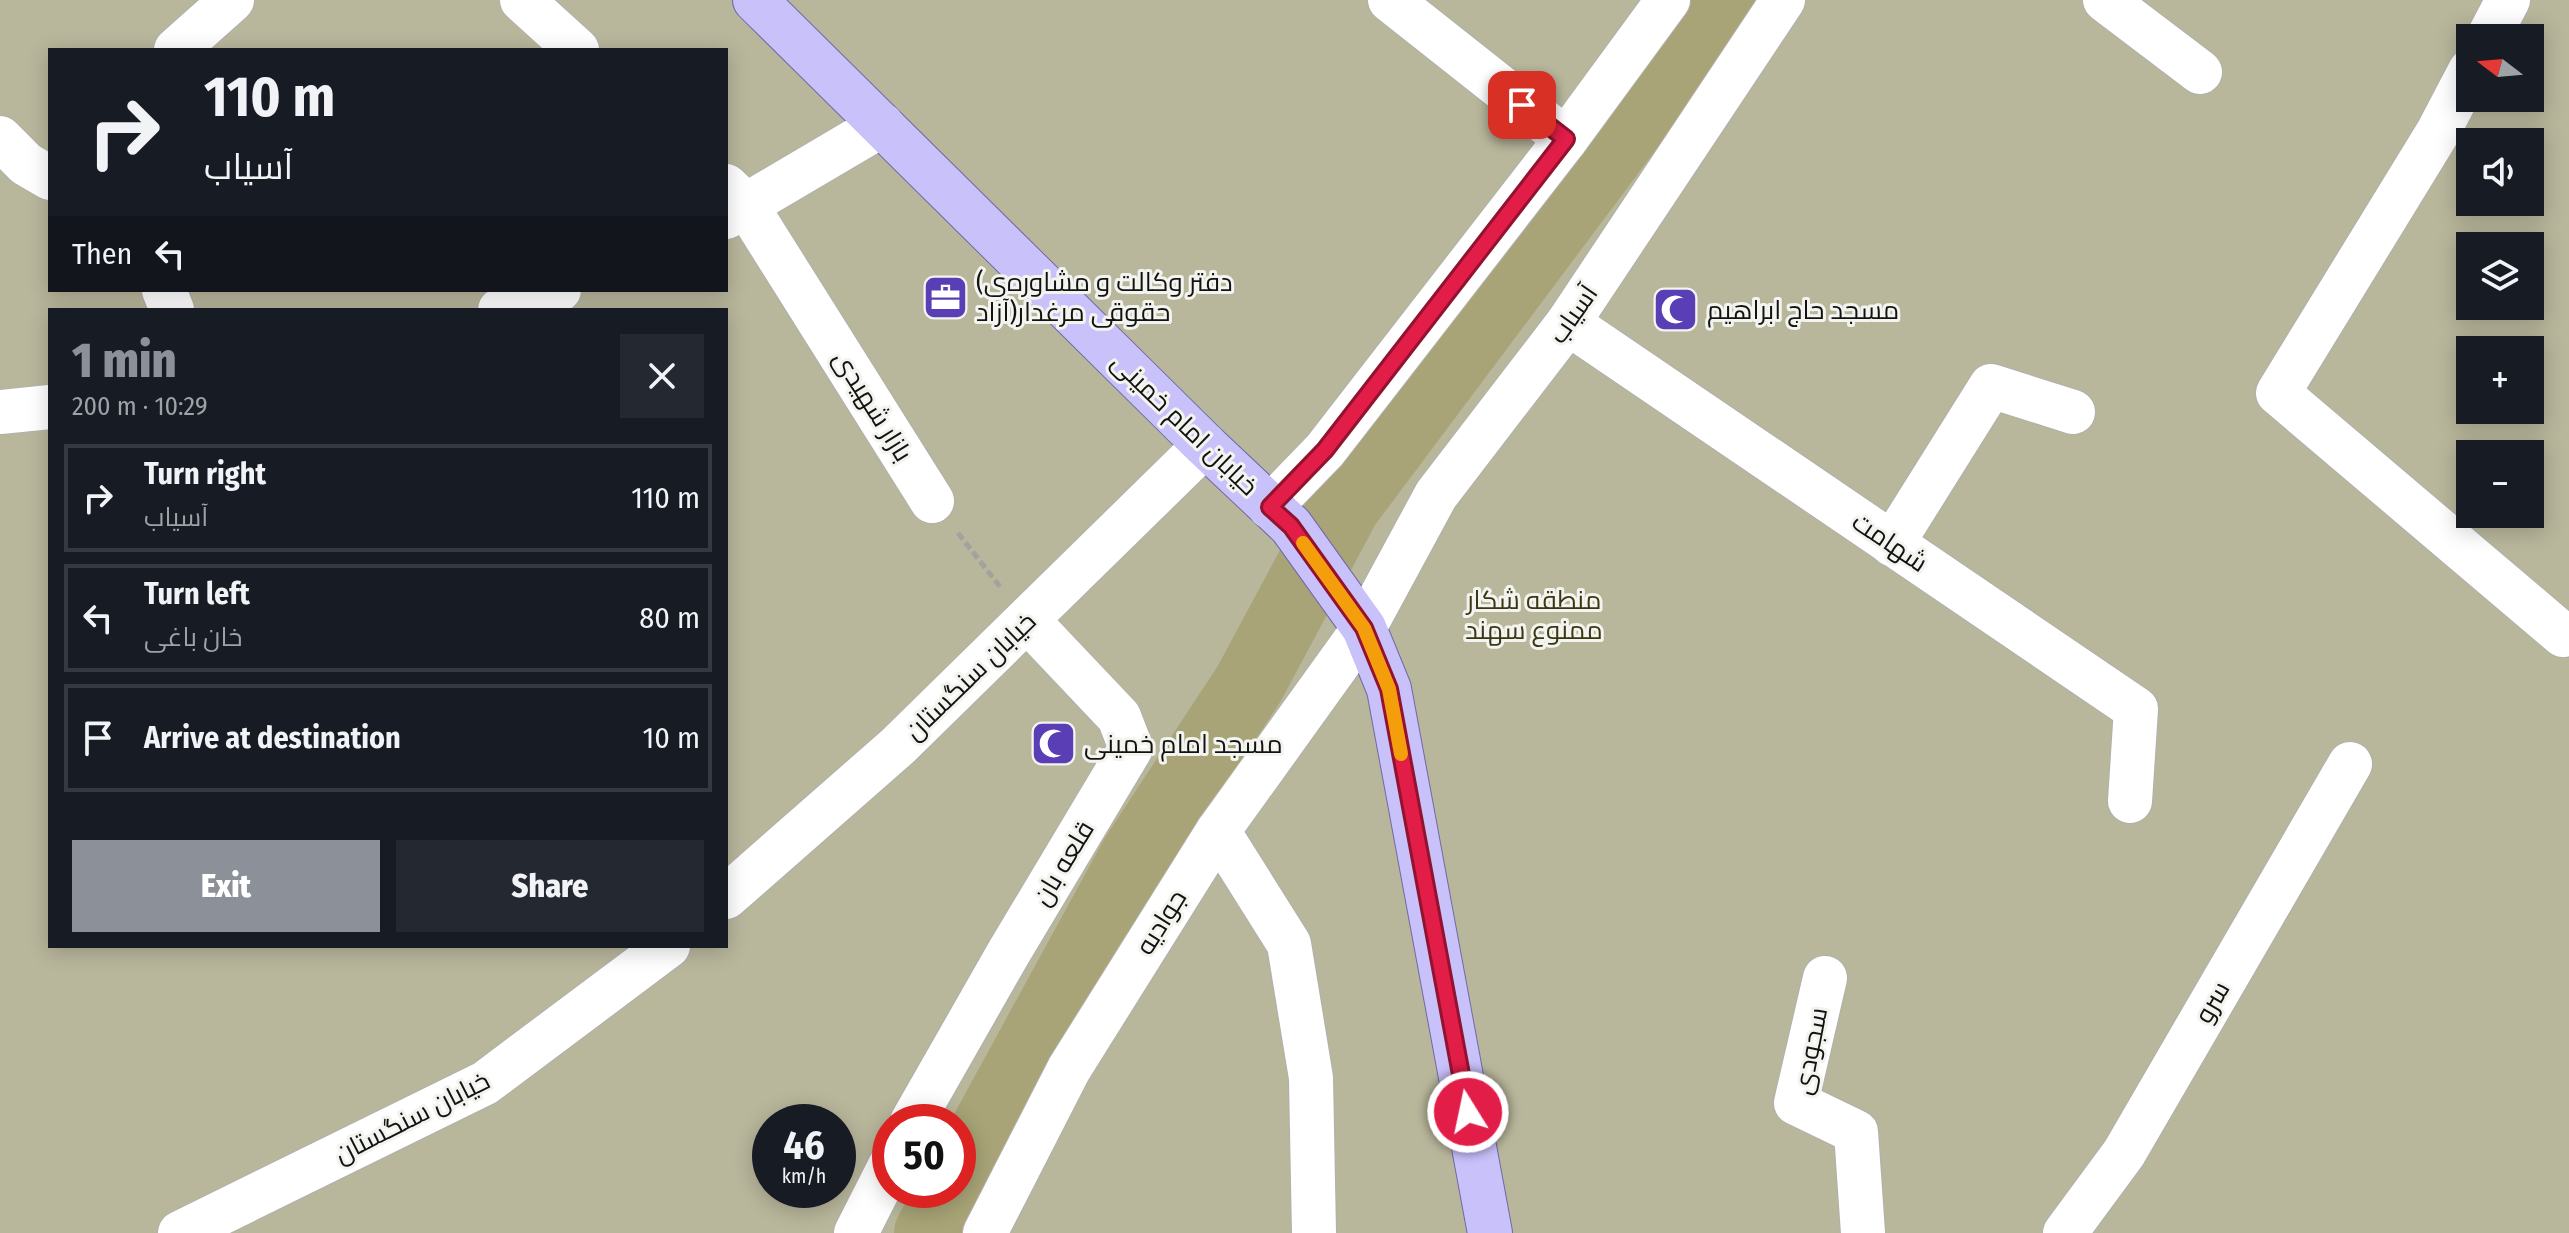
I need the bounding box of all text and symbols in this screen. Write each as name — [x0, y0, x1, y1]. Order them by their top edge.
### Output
north arrow — [2456, 24, 2544, 112]
map controls — [2456, 24, 2544, 528]
text: 110 m — [204, 64, 335, 131]
pin — [1488, 71, 1556, 139]
icon: right — [72, 80, 176, 184]
icon: arrive — [1500, 83, 1544, 127]
button: sound — [2456, 128, 2544, 216]
text: آسیاب — [204, 145, 293, 189]
icon: left — [148, 232, 192, 276]
button: layers — [2456, 232, 2544, 320]
text: Then — [72, 236, 132, 272]
place label: (دفتر وکالت و مشاوره‌ی حقوقی مرغدار(آزاد — [976, 267, 1233, 328]
office icon: (دفتر وکالت و مشاوره‌ی حقوقی مرغدار(آزاد — [921, 273, 969, 321]
street label: آسیاب — [1542, 279, 1605, 350]
mosque icon: مسجد حاج ابراهیم — [1652, 286, 1700, 334]
place label: مسجد حاج ابراهیم — [1707, 295, 1899, 328]
text: 1 min — [72, 332, 176, 390]
button: close — [620, 334, 704, 418]
button: + — [2456, 336, 2544, 424]
street label: بازار شهیدی — [826, 345, 919, 467]
street label: خیابان امام خمینی — [1104, 347, 1264, 504]
text: 200 m · 10:29 — [72, 391, 208, 422]
button: − — [2456, 440, 2544, 528]
text: Turn right — [144, 456, 266, 492]
icon: right — [76, 476, 120, 520]
text: 110 m — [631, 480, 700, 516]
text: آسیاب — [144, 502, 208, 533]
street label: شهامت — [1846, 506, 1933, 579]
text: Turn left — [144, 576, 250, 612]
park label: منطقه شکار ممنوع سهند — [1465, 585, 1603, 647]
icon: left — [76, 596, 120, 640]
text: 80 m — [639, 600, 700, 636]
street label: خیابان سنگستان — [898, 606, 1042, 747]
text: خان باغی — [144, 622, 243, 653]
icon: arrive — [76, 716, 120, 760]
text: Arrive at destination — [144, 720, 401, 756]
text: 10 m — [643, 720, 700, 756]
mosque icon: مسجد امام خمینی — [1029, 720, 1077, 768]
place label: مسجد امام خمینی — [1084, 729, 1283, 762]
street label: قلعه بان — [1026, 815, 1101, 911]
button: Exit — [72, 840, 380, 932]
button: Share — [396, 840, 704, 932]
street label: جوادیه — [1129, 884, 1193, 961]
street label: سرو — [2188, 976, 2237, 1029]
street label: سجودی — [1787, 1005, 1834, 1097]
street label: خیابان سنگستان — [329, 1065, 495, 1170]
position arrow — [1426, 1070, 1510, 1154]
speed limit sign: 50 — [872, 1104, 976, 1208]
text: 46 — [783, 1122, 825, 1170]
text: km/h — [782, 1164, 826, 1188]

